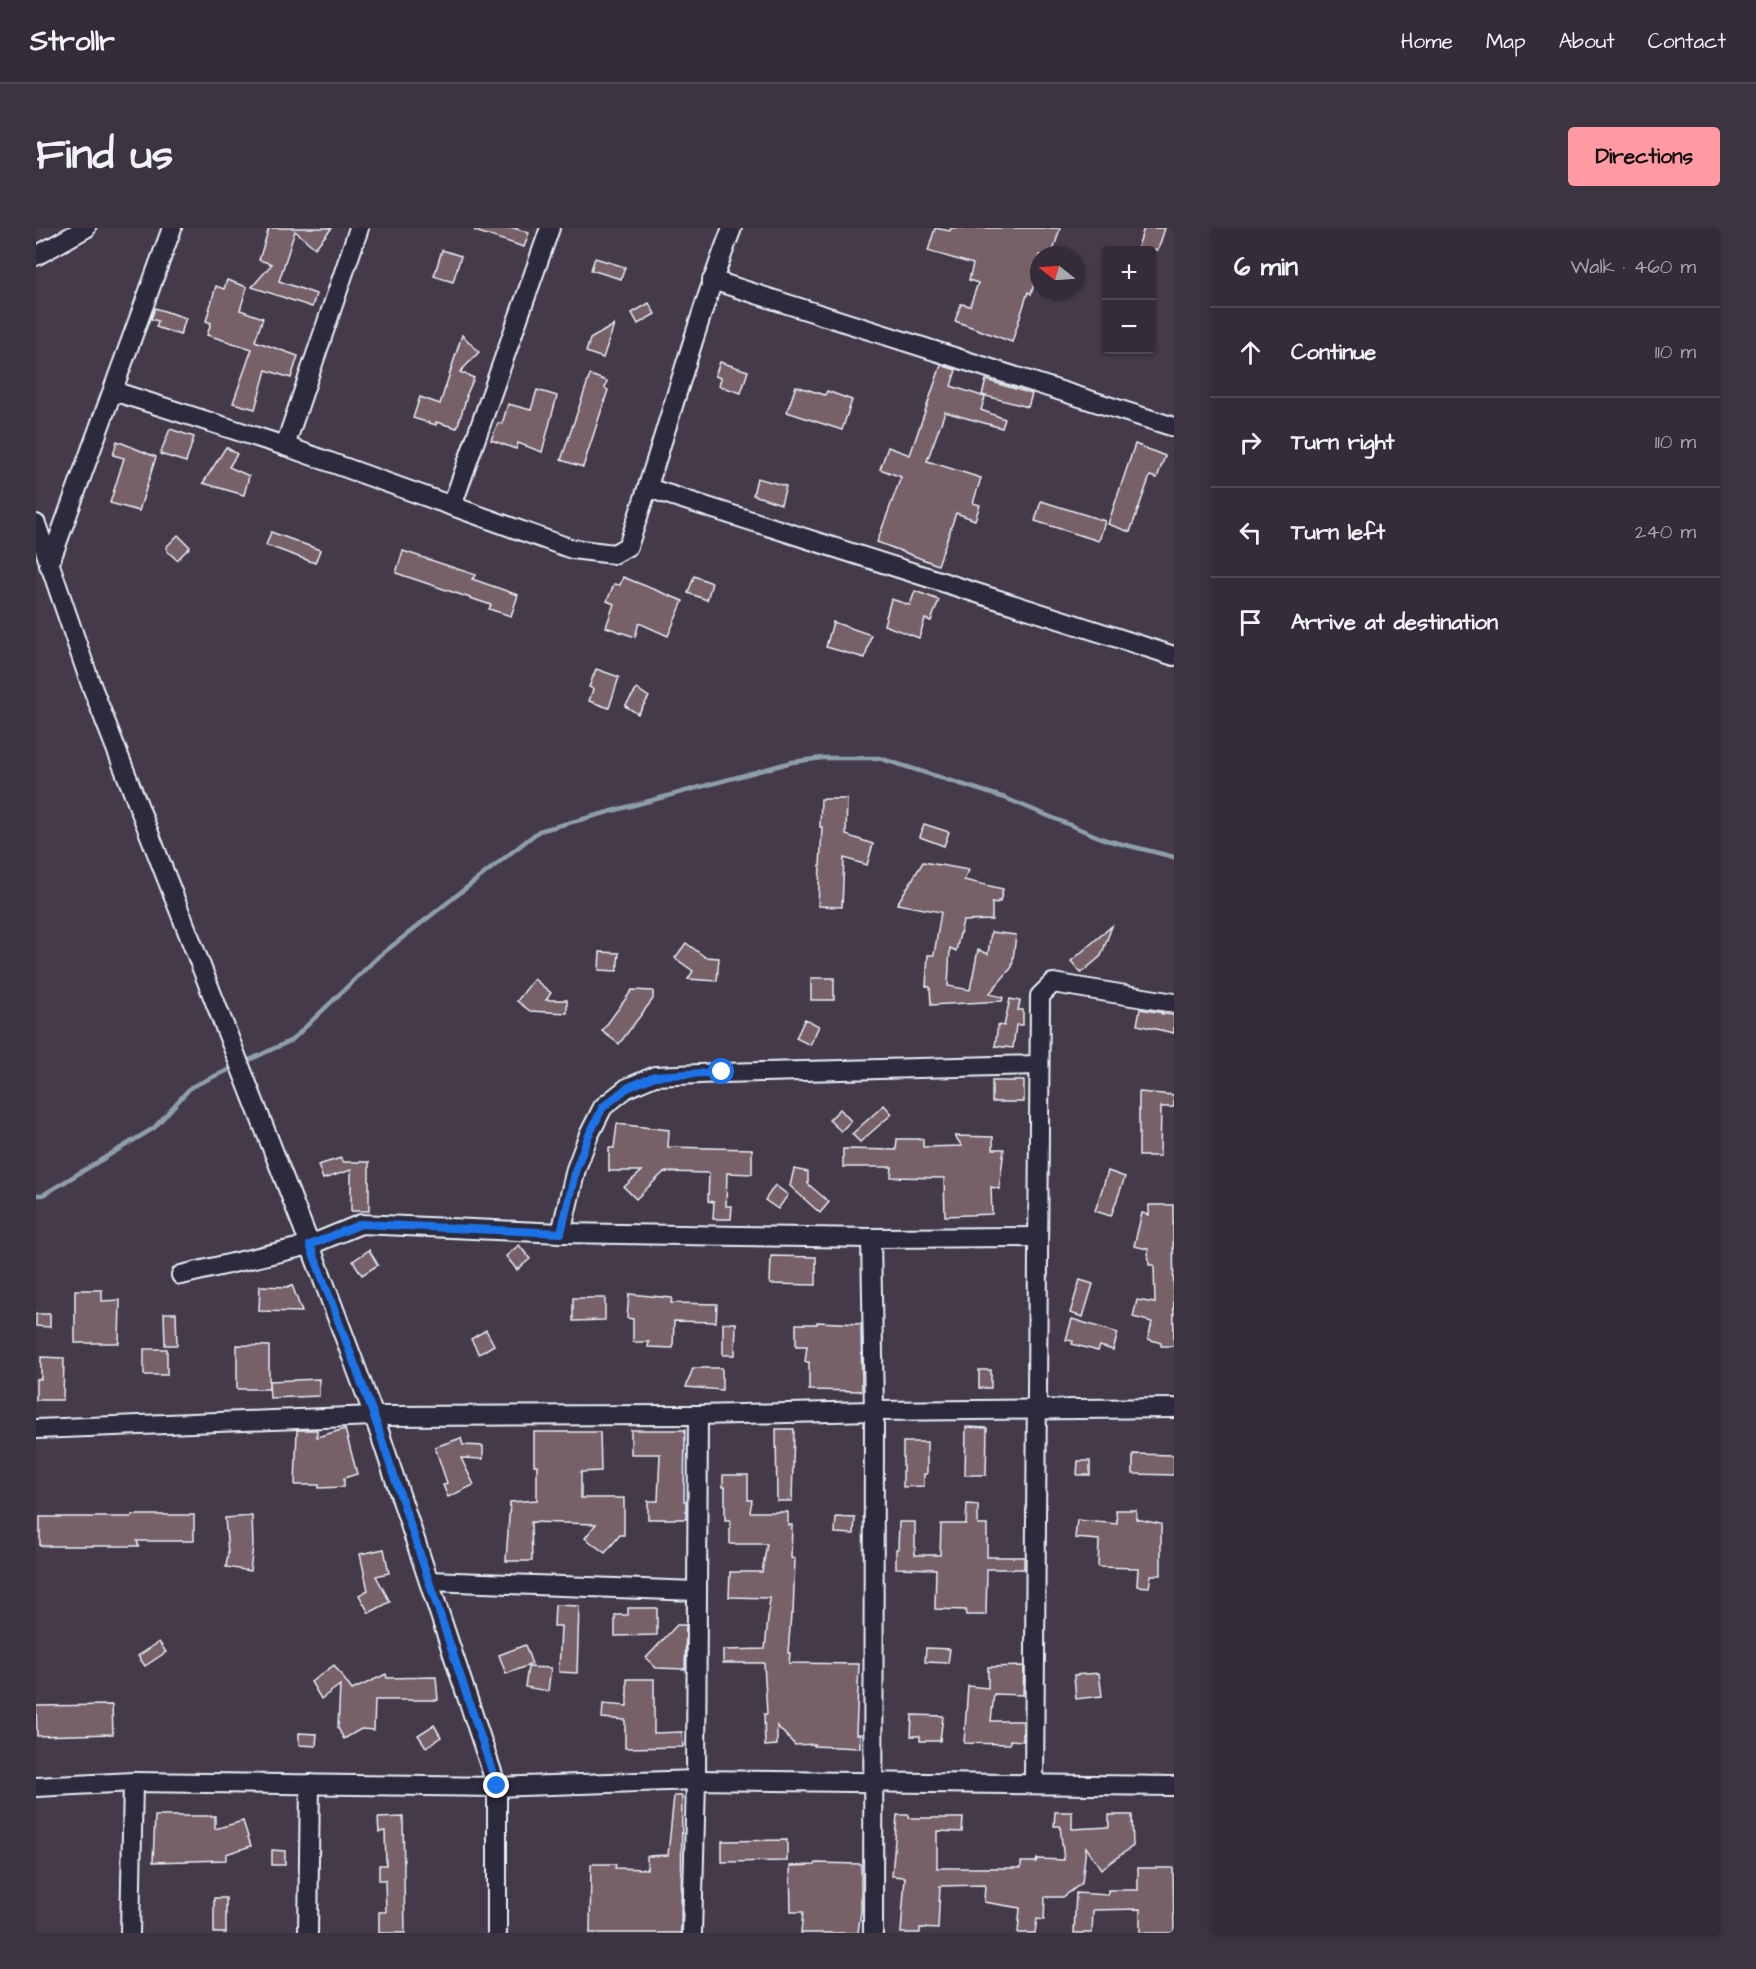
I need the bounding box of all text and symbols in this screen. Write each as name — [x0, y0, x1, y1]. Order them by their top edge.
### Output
text: Strollr — [30, 22, 115, 61]
text: Home — [1401, 27, 1453, 56]
text: Map — [1486, 27, 1526, 56]
text: About — [1559, 27, 1615, 56]
text: Contact — [1648, 27, 1726, 56]
text: Find us — [36, 127, 173, 185]
button: Directions — [1568, 127, 1720, 186]
north arrow — [1030, 246, 1084, 300]
map controls — [1102, 246, 1156, 354]
button: + — [1102, 246, 1156, 300]
text: 6 min — [1234, 249, 1298, 285]
text: Walk · 460 m — [1570, 253, 1696, 281]
button: − — [1102, 300, 1156, 354]
icon: ahead — [1234, 336, 1267, 369]
text: Continue — [1291, 337, 1376, 368]
text: 110 m — [1655, 338, 1696, 366]
icon: right — [1234, 426, 1267, 459]
text: Turn right — [1291, 427, 1394, 458]
text: 110 m — [1655, 428, 1696, 456]
icon: left — [1234, 516, 1267, 549]
text: Turn left — [1291, 517, 1385, 548]
text: 240 m — [1635, 518, 1696, 546]
icon: arrive — [1234, 606, 1267, 639]
text: Arrive at destination — [1291, 607, 1498, 638]
route start — [708, 1058, 734, 1084]
route end — [483, 1772, 509, 1798]

